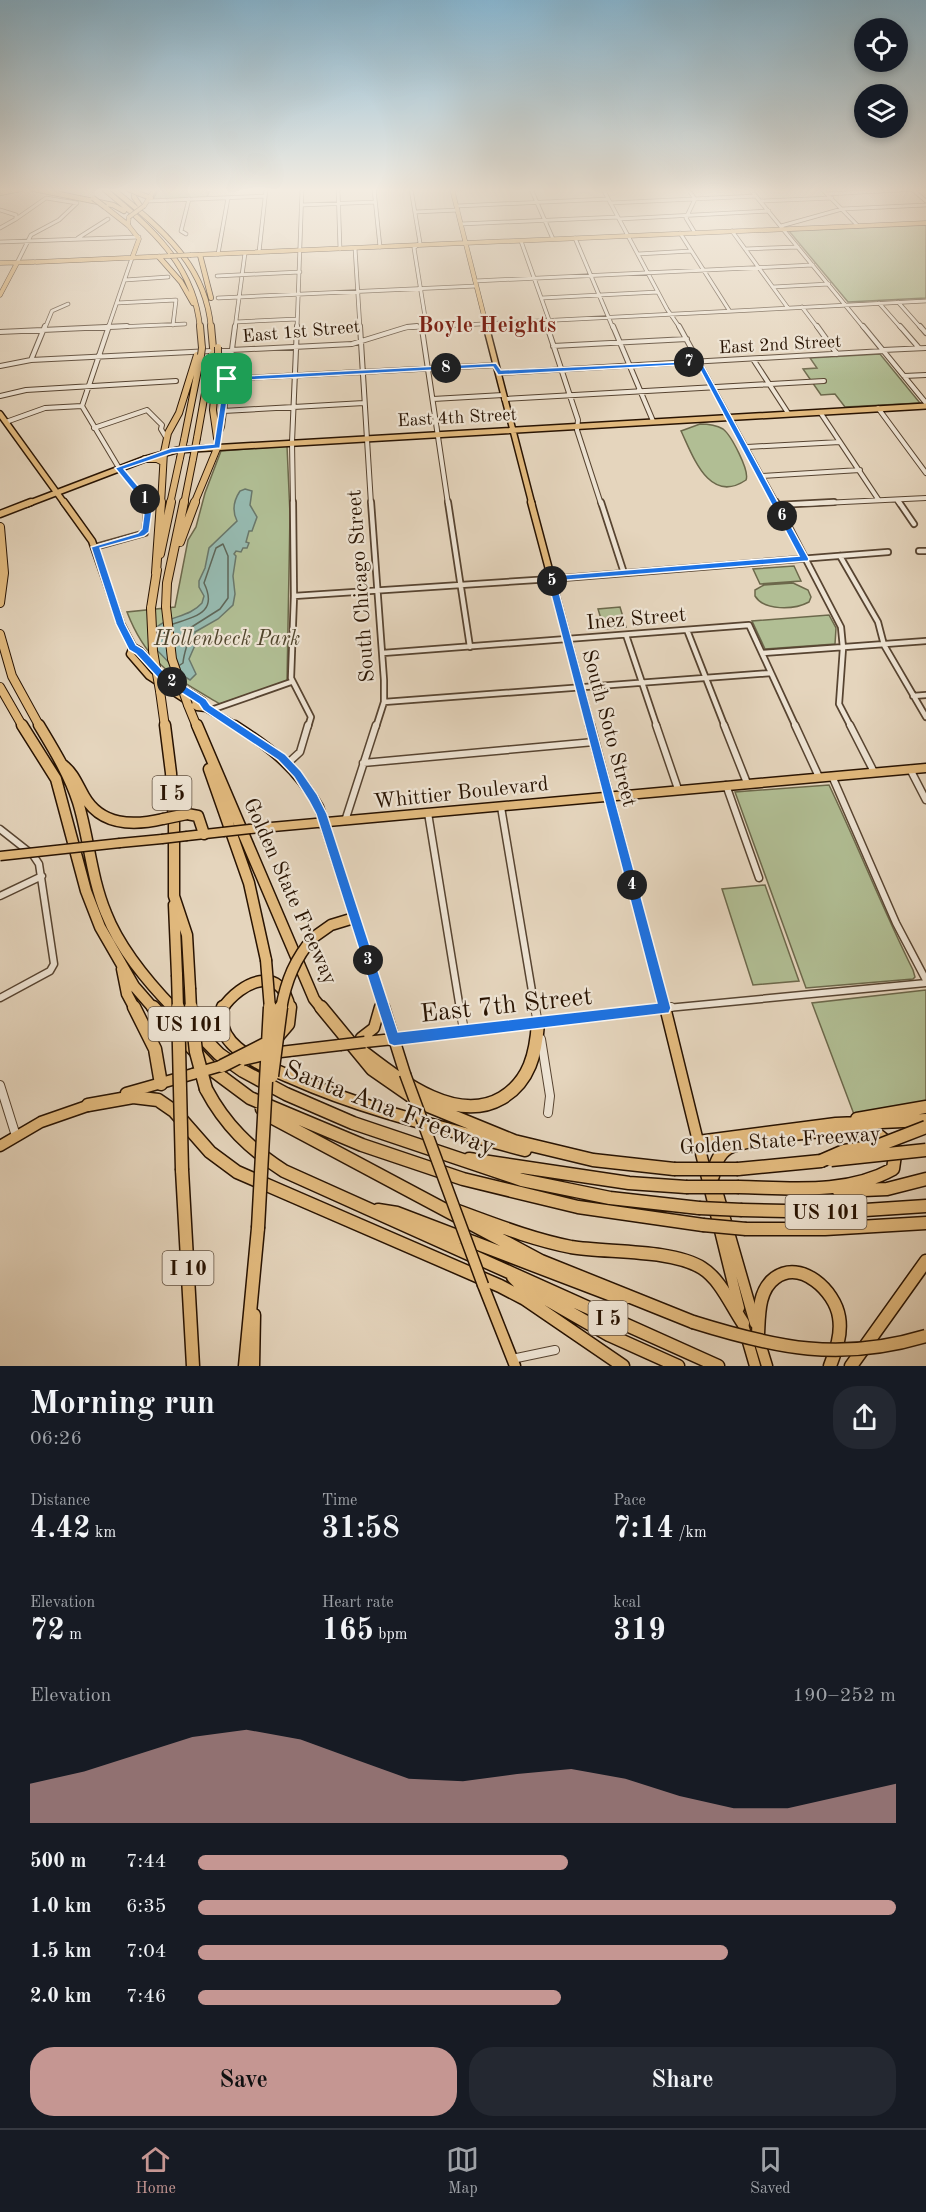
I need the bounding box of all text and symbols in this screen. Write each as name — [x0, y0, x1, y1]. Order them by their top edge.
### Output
map controls — [854, 18, 908, 138]
button: locate — [854, 18, 908, 72]
button: layers — [854, 84, 908, 138]
district label: Boyle Heights — [418, 315, 556, 337]
street label: East 1st Street — [242, 318, 361, 346]
street label: East 2nd Street — [718, 333, 842, 357]
pin: 7 — [674, 347, 704, 377]
pin — [201, 353, 252, 404]
pin: 8 — [431, 353, 461, 383]
text: 7 — [684, 354, 694, 370]
text: 8 — [441, 360, 451, 376]
icon: arrive — [210, 362, 243, 395]
street label: East 4th Street — [397, 406, 517, 430]
pin: 1 — [130, 484, 160, 514]
street label: South Chicago Street — [344, 489, 379, 683]
text: 1 — [140, 491, 150, 507]
pin: 6 — [767, 501, 797, 531]
text: 6 — [777, 508, 787, 524]
pin: 5 — [537, 566, 567, 596]
text: 5 — [547, 573, 557, 589]
street label: Inez Street — [585, 605, 687, 634]
park label: Hollenbeck Park — [153, 629, 300, 650]
street label: South Soto Street — [577, 647, 640, 809]
pin: 2 — [157, 667, 187, 697]
text: 2 — [167, 674, 177, 690]
street label: Whittier Boulevard — [373, 774, 550, 813]
road number: I 5 — [152, 776, 192, 810]
street label: Golden State Freeway — [239, 795, 340, 988]
pin: 4 — [617, 870, 647, 900]
text: 4 — [627, 877, 637, 893]
pin: 3 — [353, 945, 383, 975]
text: 3 — [363, 952, 373, 968]
street label: East 7th Street — [419, 984, 594, 1028]
road number: US 101 — [148, 1007, 230, 1041]
street label: Santa Ana Freeway — [280, 1057, 499, 1161]
street label: Golden State Freeway — [679, 1124, 881, 1159]
road number: US 101 — [786, 1195, 866, 1229]
road number: I 10 — [162, 1251, 213, 1285]
road number: I 5 — [588, 1301, 628, 1335]
button: share — [833, 1386, 896, 1449]
text: Morning run — [30, 1388, 215, 1421]
text: 06:26 — [30, 1429, 82, 1449]
text: Distance — [30, 1493, 90, 1509]
text: Time — [322, 1493, 357, 1509]
text: Pace — [613, 1493, 646, 1509]
text: 4.42 — [30, 1514, 91, 1544]
text: 31:58 — [322, 1514, 400, 1544]
text: 7:14 — [613, 1514, 674, 1544]
text: km — [91, 1525, 116, 1541]
text: /km — [674, 1525, 707, 1541]
text: Elevation — [30, 1595, 95, 1611]
text: Heart rate — [322, 1595, 394, 1611]
text: kcal — [613, 1595, 641, 1611]
text: 72 — [30, 1616, 65, 1646]
text: 165 — [322, 1616, 374, 1646]
text: 319 — [613, 1616, 666, 1646]
text: m — [65, 1627, 82, 1643]
text: bpm — [374, 1627, 408, 1643]
text: Elevation — [30, 1686, 111, 1706]
text: 190–252 m — [793, 1686, 896, 1706]
text: 500 m — [30, 1852, 86, 1872]
text: 7:44 — [126, 1852, 166, 1872]
text: 1.0 km — [30, 1897, 92, 1917]
text: 6:35 — [126, 1897, 166, 1917]
text: 1.5 km — [30, 1942, 92, 1962]
text: 7:04 — [126, 1942, 166, 1962]
text: 2.0 km — [30, 1987, 92, 2007]
text: 7:46 — [126, 1987, 166, 2007]
button: Save — [30, 2047, 457, 2116]
button: Share — [469, 2047, 896, 2116]
tab: Home — [135, 2143, 176, 2199]
tab: Map — [446, 2143, 479, 2199]
tab: Saved — [750, 2143, 791, 2199]

